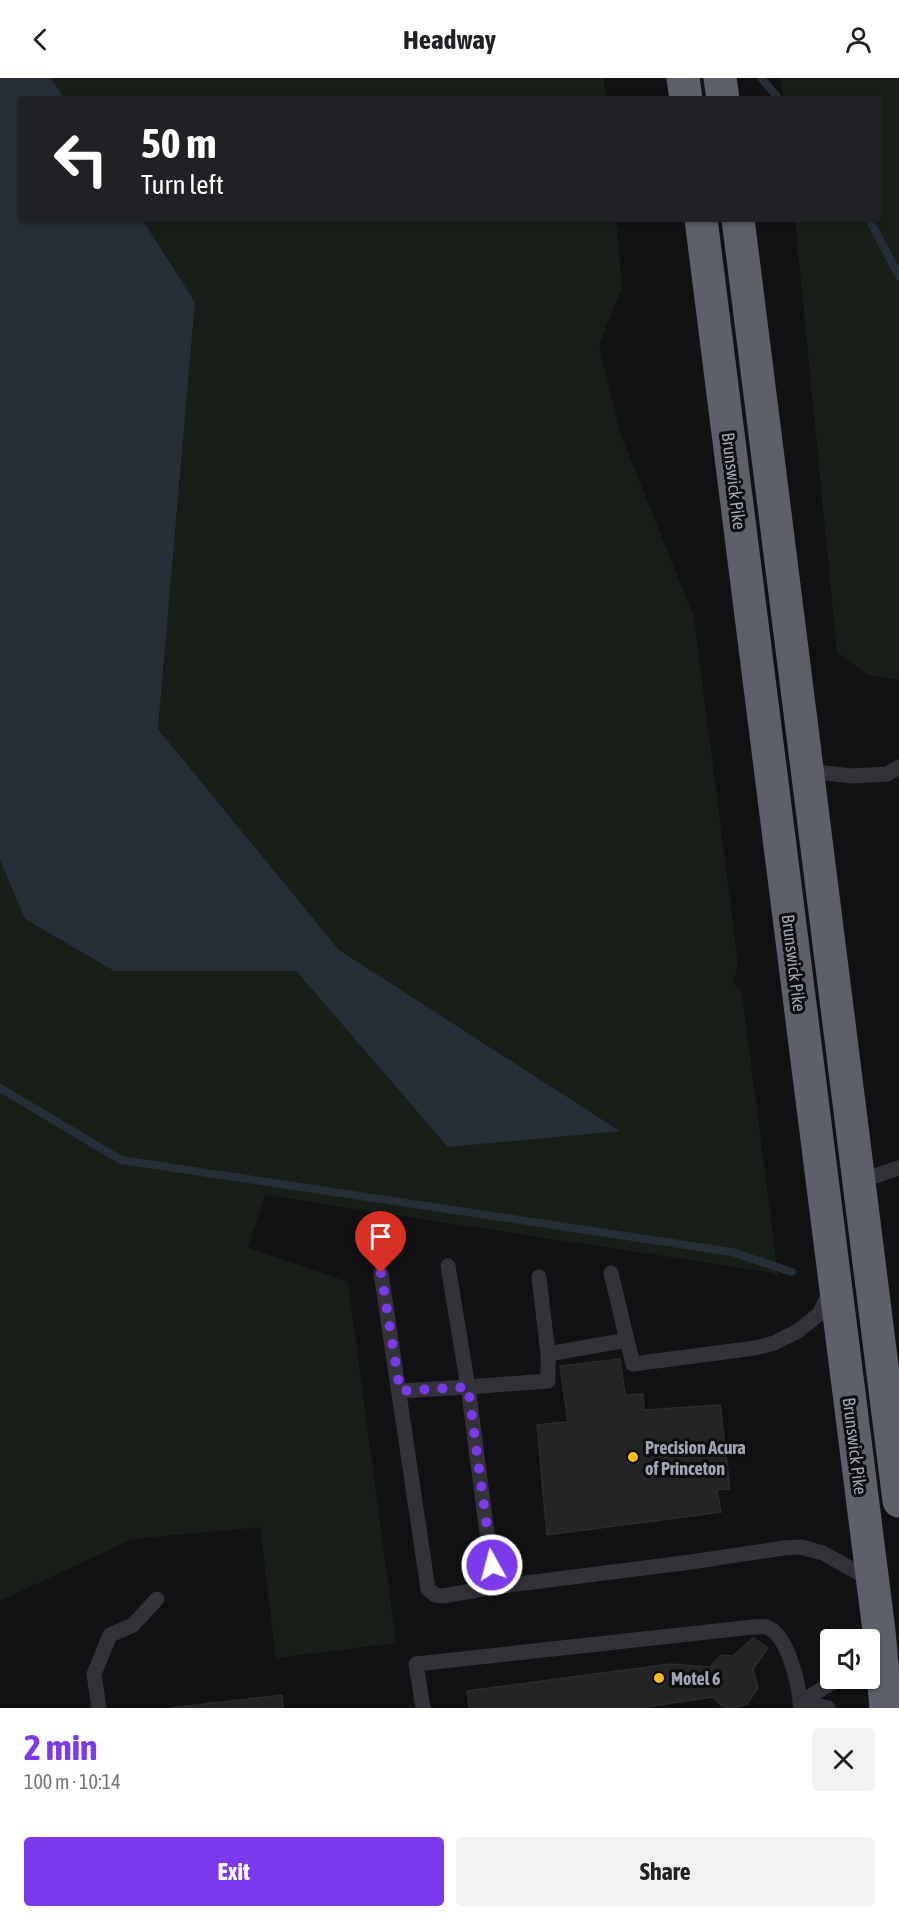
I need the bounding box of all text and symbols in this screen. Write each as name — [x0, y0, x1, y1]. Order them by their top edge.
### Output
icon: back — [24, 23, 57, 56]
icon: person — [842, 23, 875, 56]
text: Headway — [403, 24, 496, 55]
text: 50 m — [141, 119, 216, 167]
icon: left — [42, 120, 120, 198]
text: Turn left — [141, 169, 224, 200]
street label: Brunswick Pike — [718, 431, 750, 531]
street label: Brunswick Pike — [778, 913, 810, 1013]
pin — [355, 1211, 406, 1273]
icon: arrive — [364, 1220, 397, 1253]
street label: Brunswick Pike — [839, 1396, 871, 1496]
place label: Precision Acura of Princeton — [645, 1437, 746, 1479]
marker: Precision Acura of Princeton — [626, 1450, 640, 1464]
position arrow — [460, 1533, 524, 1597]
map controls — [820, 1629, 880, 1689]
button: sound — [820, 1629, 880, 1689]
place label: Motel 6 — [671, 1668, 720, 1689]
marker: Motel 6 — [652, 1671, 666, 1685]
text: 2 min — [24, 1726, 98, 1768]
button: close — [812, 1728, 875, 1791]
text: 100 m · 10:14 — [24, 1770, 121, 1793]
button: Exit — [24, 1837, 444, 1906]
button: Share — [456, 1837, 875, 1906]

